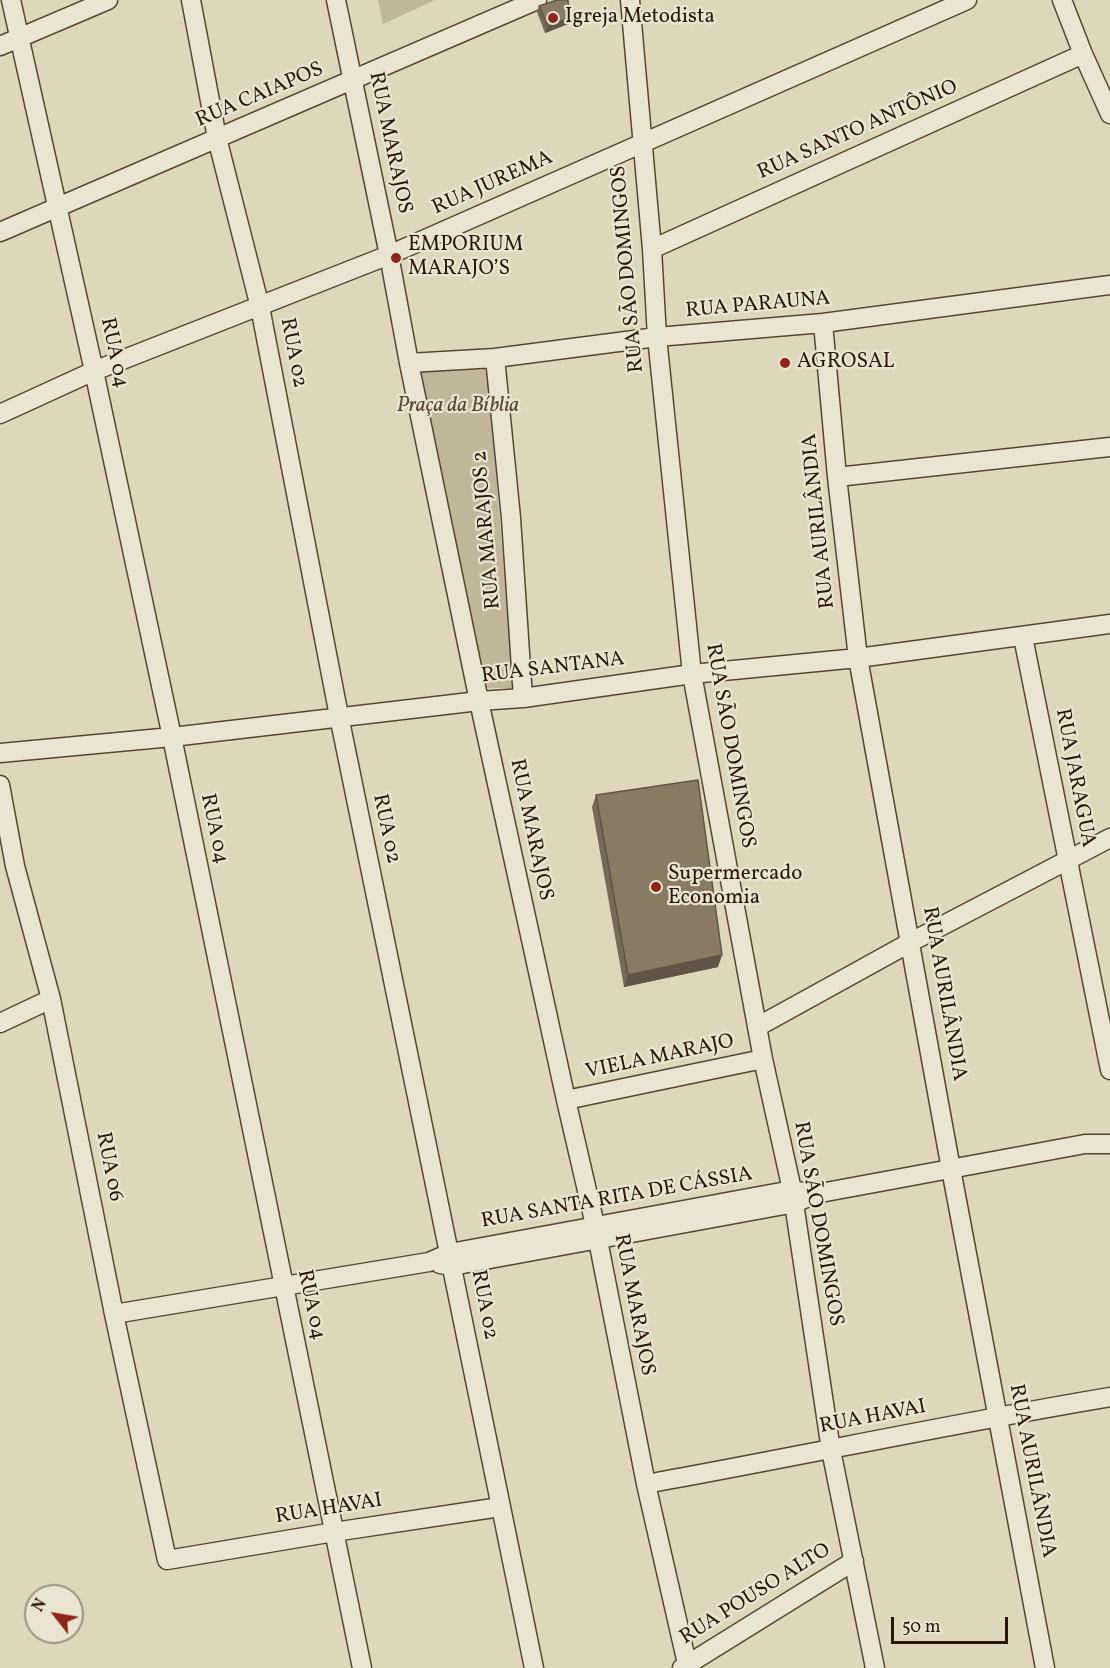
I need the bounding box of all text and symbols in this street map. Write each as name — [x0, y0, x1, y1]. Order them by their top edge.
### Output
place label: Igreja Metodista — [565, 5, 715, 31]
marker: Igreja Metodista — [546, 11, 560, 25]
street label: RUA CAIAPOS — [192, 58, 328, 134]
street label: RUA MARAJOS — [362, 70, 416, 216]
street label: RUA SANTO ANTÔNIO — [754, 75, 962, 187]
street label: RUA JUREMA — [429, 146, 557, 222]
street label: RUA SÃO DOMINGOS — [607, 164, 651, 374]
place label: EMPORIUM MARAJO’S — [408, 233, 523, 283]
marker: EMPORIUM MARAJO’S — [389, 251, 403, 265]
street label: RUA PARAUNA — [685, 287, 831, 325]
street label: RUA 04 — [93, 316, 133, 390]
street label: RUA 02 — [273, 316, 311, 390]
place label: AGROSAL — [797, 350, 895, 376]
marker: AGROSAL — [778, 356, 792, 370]
park label: Praça da Bíblia — [397, 394, 519, 420]
street label: RUA AURILÂNDIA — [798, 432, 842, 610]
street label: RUA MARAJOS 2 — [468, 449, 508, 611]
street label: RUA SÃO DOMINGOS — [699, 642, 759, 850]
street label: RUA SANTANA — [480, 648, 626, 690]
street label: RUA JARAGUA — [1048, 707, 1100, 849]
street label: RUA MARAJOS — [503, 757, 557, 903]
street label: RUA 04 — [193, 792, 233, 866]
street label: RUA 02 — [365, 792, 405, 866]
place label: Supermercado Economia — [668, 862, 802, 912]
marker: Supermercado Economia — [649, 880, 663, 894]
street label: RUA AURILÂNDIA — [915, 905, 971, 1083]
street label: VIELA MARAJO — [584, 1030, 736, 1086]
street label: RUA SÃO DOMINGOS — [787, 1120, 847, 1328]
street label: RUA 06 — [89, 1130, 127, 1204]
street label: RUA SANTA RITA DE CÁSSIA — [479, 1163, 755, 1235]
street label: RUA MARAJOS — [607, 1232, 659, 1378]
street label: RUA 04 — [290, 1268, 330, 1342]
street label: RUA 02 — [464, 1268, 502, 1342]
street label: RUA AURILÂNDIA — [1002, 1382, 1060, 1560]
street label: RUA HAVAI — [818, 1395, 928, 1441]
street label: RUA HAVAI — [274, 1489, 384, 1531]
street label: RUA POUSO ALTO — [676, 1539, 836, 1651]
north arrow — [24, 1584, 84, 1644]
text: N — [28, 1595, 53, 1616]
scale bar — [894, 1605, 1011, 1643]
text: 50 m — [902, 1615, 941, 1640]

